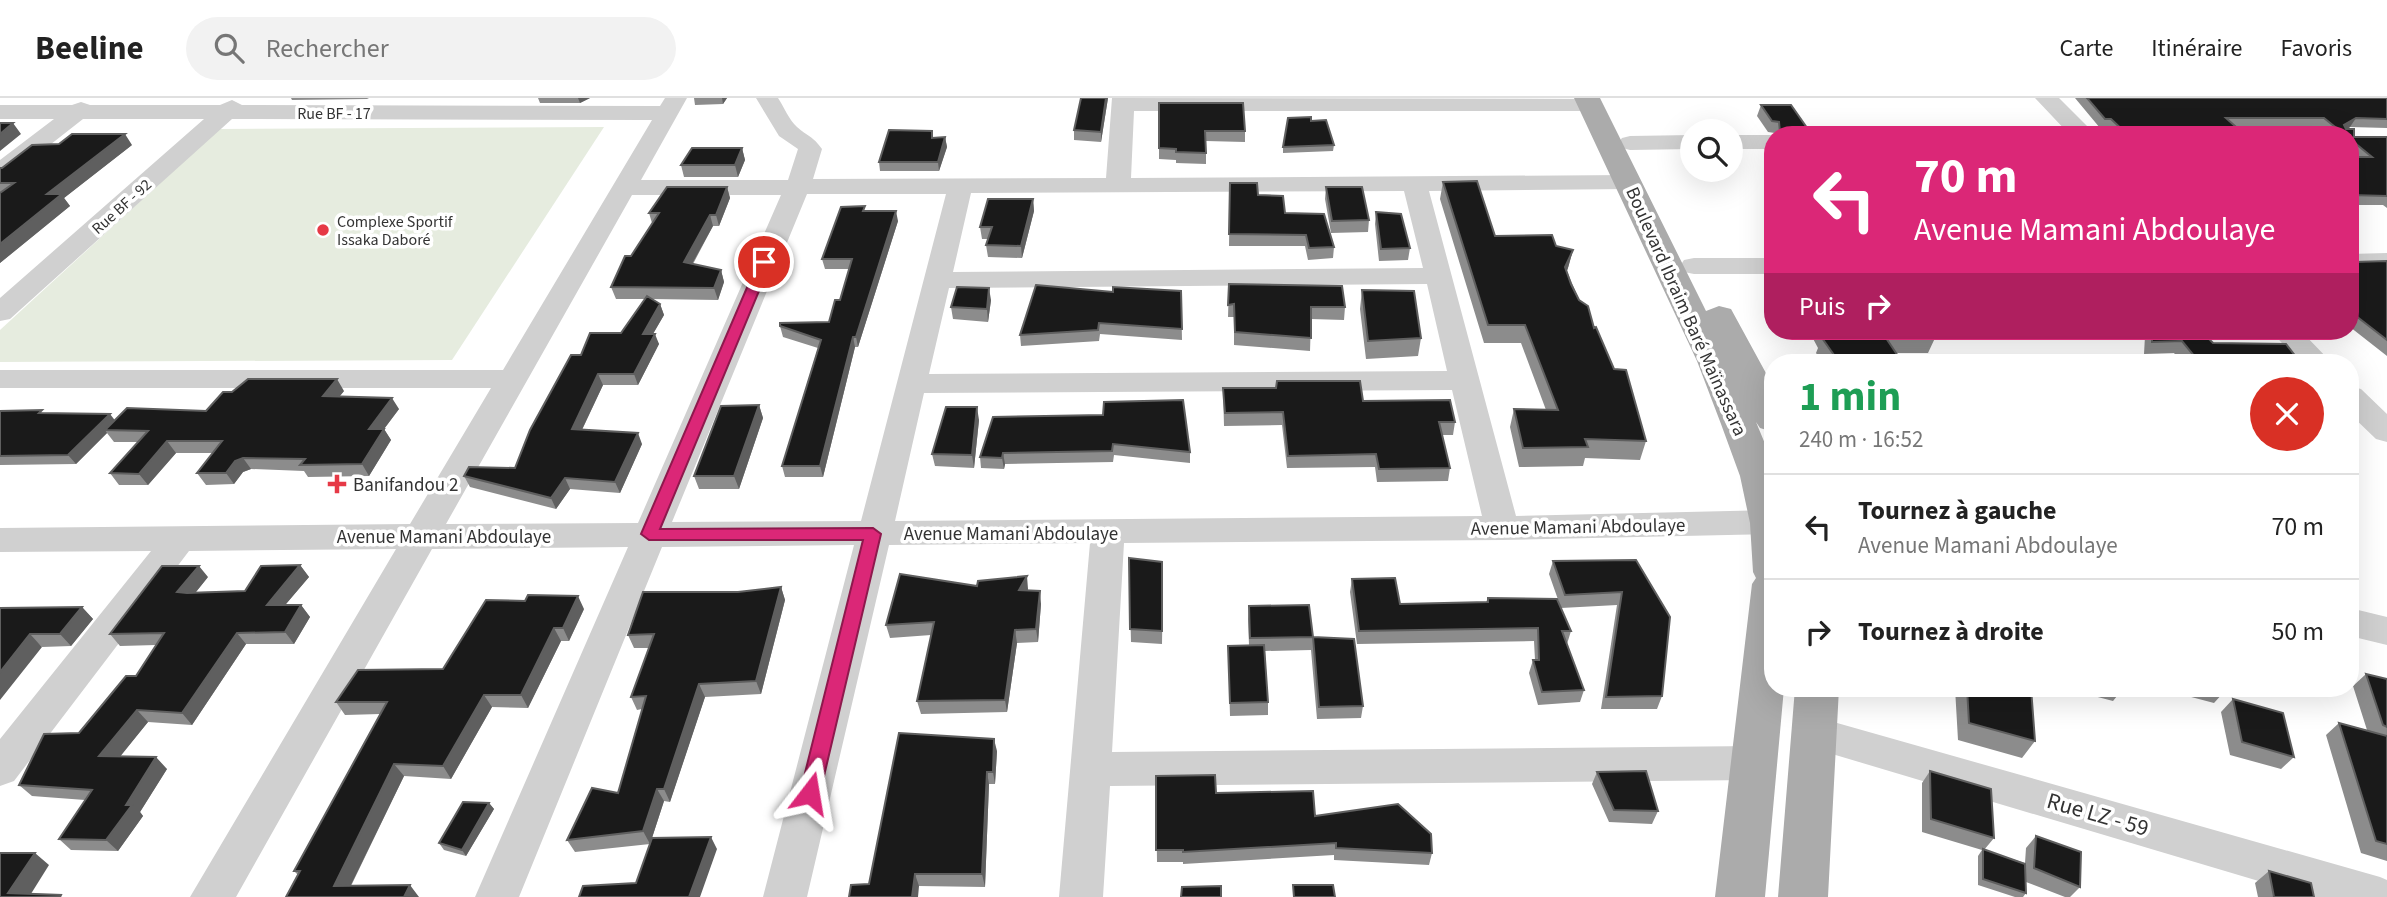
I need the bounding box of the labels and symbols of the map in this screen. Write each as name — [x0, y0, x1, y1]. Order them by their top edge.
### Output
street label: Rue BF - 17 — [297, 103, 371, 125]
street label: Rue BF - 92 — [87, 174, 156, 240]
street label: Boulevard Ibraim Baré Maïnassara — [1618, 183, 1753, 440]
place label: Complexe Sportif Issaka Daboré — [337, 211, 454, 251]
marker: Complexe Sportif Issaka Daboré — [315, 222, 331, 238]
pin — [734, 232, 794, 292]
place label: Banifandou 2 — [353, 472, 458, 499]
marker: Banifandou 2 — [327, 474, 347, 494]
street label: Avenue Mamani Abdoulaye — [1471, 512, 1686, 543]
street label: Avenue Mamani Abdoulaye — [904, 521, 1118, 548]
street label: Avenue Mamani Abdoulaye — [337, 524, 551, 551]
position arrow — [773, 756, 847, 830]
street label: Rue LZ - 59 — [2043, 784, 2153, 845]

